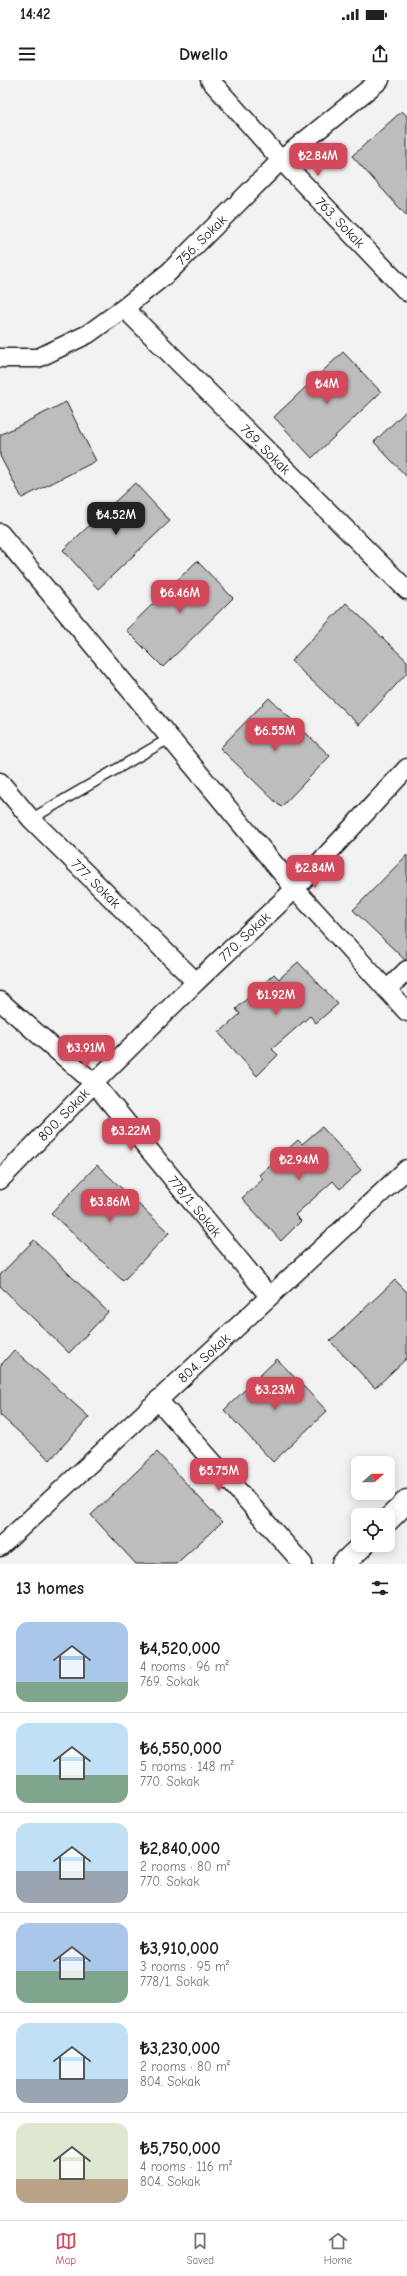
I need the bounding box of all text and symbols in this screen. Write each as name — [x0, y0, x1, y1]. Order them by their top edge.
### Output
text: 14:42 — [20, 5, 50, 23]
icon: menu — [16, 43, 38, 65]
icon: share — [369, 43, 391, 65]
text: Dwello — [179, 44, 228, 65]
pin: ₺2.84M — [285, 143, 351, 177]
text: ₺2.84M — [298, 148, 338, 163]
street label: 763. Sokak — [312, 193, 369, 251]
street label: 756. Sokak — [172, 211, 230, 269]
pin: ₺4M — [308, 371, 346, 405]
text: ₺4M — [315, 376, 339, 391]
street label: 769. Sokak — [237, 421, 295, 478]
pin: ₺4.52M — [83, 502, 149, 536]
text: ₺4.52M — [96, 507, 136, 522]
pin: ₺6.46M — [147, 580, 213, 614]
text: ₺6.46M — [160, 585, 200, 600]
pin: ₺6.55M — [242, 718, 308, 752]
text: ₺6.55M — [255, 723, 295, 738]
pin: ₺2.84M — [282, 855, 348, 889]
street label: 777. Sokak — [68, 856, 125, 912]
text: ₺2.84M — [295, 860, 335, 875]
street label: 770. Sokak — [215, 908, 274, 965]
pin: ₺1.92M — [243, 982, 309, 1016]
text: ₺1.92M — [257, 987, 295, 1002]
pin: ₺3.91M — [53, 1035, 119, 1069]
text: ₺3.91M — [67, 1040, 105, 1055]
street label: 800. Sokak — [34, 1085, 93, 1145]
pin: ₺3.22M — [98, 1118, 164, 1152]
text: ₺3.22M — [111, 1123, 151, 1138]
pin: ₺2.94M — [266, 1147, 332, 1181]
text: ₺2.94M — [279, 1152, 319, 1167]
street label: 778/1. Sokak — [165, 1172, 225, 1240]
pin: ₺3.86M — [77, 1189, 143, 1223]
text: ₺3.86M — [90, 1194, 130, 1209]
street label: 804. Sokak — [174, 1329, 233, 1386]
pin: ₺3.23M — [242, 1377, 308, 1411]
text: ₺3.23M — [255, 1382, 295, 1397]
north arrow — [351, 1456, 395, 1500]
map controls — [351, 1456, 395, 1552]
pin: ₺5.75M — [186, 1458, 252, 1492]
text: ₺5.75M — [199, 1463, 239, 1478]
button: locate — [351, 1508, 395, 1552]
icon: filters — [369, 1577, 391, 1599]
text: 13 homes — [16, 1579, 84, 1598]
icon: home — [48, 1638, 96, 1686]
text: ₺4,520,000 — [140, 1639, 221, 1658]
text: 4 rooms · 96 m² — [140, 1659, 229, 1674]
text: 769. Sokak — [140, 1674, 199, 1689]
icon: home — [48, 1739, 96, 1787]
text: ₺6,550,000 — [140, 1739, 222, 1758]
text: 5 rooms · 148 m² — [140, 1759, 234, 1774]
text: 770. Sokak — [140, 1774, 200, 1789]
icon: home — [48, 1839, 96, 1887]
text: ₺2,840,000 — [140, 1839, 220, 1858]
text: 2 rooms · 80 m² — [140, 1859, 230, 1874]
text: 770. Sokak — [140, 1874, 200, 1889]
icon: home — [48, 1939, 96, 1987]
text: ₺3,910,000 — [140, 1939, 219, 1958]
text: 3 rooms · 95 m² — [140, 1959, 229, 1974]
text: 778/1. Sokak — [140, 1974, 209, 1989]
icon: home — [48, 2039, 96, 2087]
text: ₺3,230,000 — [140, 2039, 220, 2058]
text: 2 rooms · 80 m² — [140, 2059, 230, 2074]
text: 804. Sokak — [140, 2074, 200, 2089]
icon: home — [48, 2139, 96, 2187]
text: ₺5,750,000 — [140, 2139, 221, 2158]
text: 4 rooms · 116 m² — [140, 2159, 232, 2174]
text: 804. Sokak — [140, 2174, 200, 2189]
tab: Map — [55, 2230, 77, 2267]
tab: Saved — [187, 2230, 214, 2267]
tab: Home — [324, 2230, 352, 2267]

